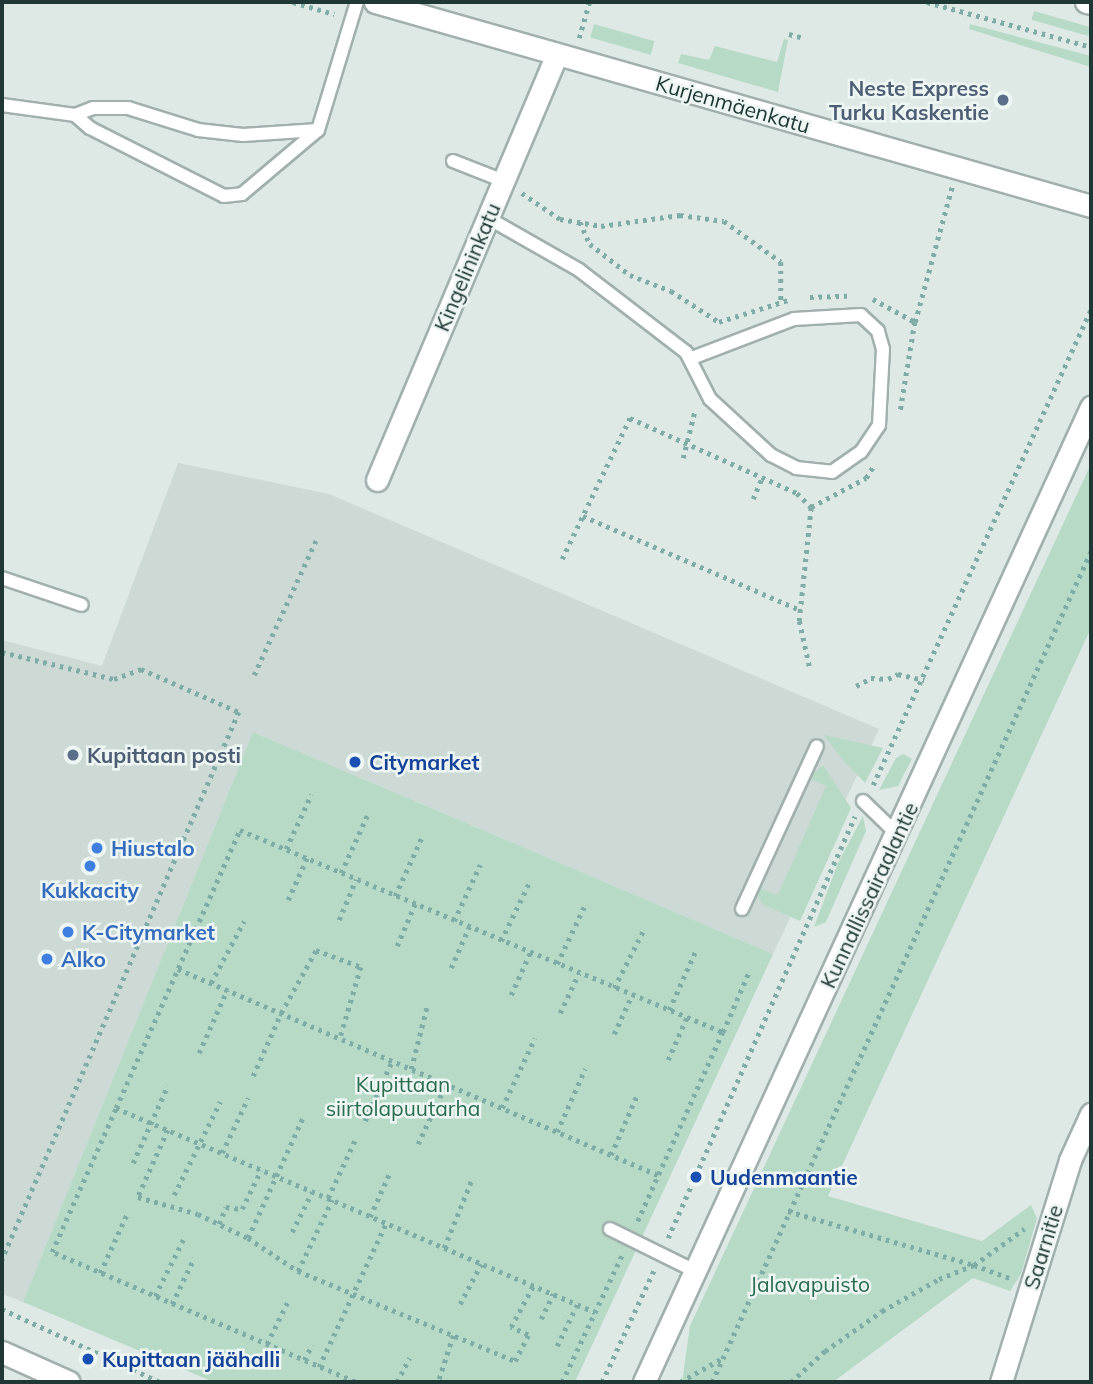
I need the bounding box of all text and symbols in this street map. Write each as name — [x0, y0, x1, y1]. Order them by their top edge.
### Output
street label: Kurjenmäenkatu — [653, 70, 813, 138]
place label: Neste Express Turku Kaskentie — [829, 75, 989, 125]
marker: Neste Express Turku Kaskentie — [995, 92, 1011, 108]
street label: Kingelininkatu — [429, 199, 505, 335]
place label: Kupittaan posti — [87, 742, 241, 768]
marker: Kupittaan posti — [65, 747, 81, 763]
place label: Citymarket — [369, 749, 479, 775]
marker: Citymarket — [347, 754, 363, 770]
street label: Kunnallissairaalantie — [815, 798, 923, 992]
place label: Hiustalo — [111, 835, 195, 861]
marker: Hiustalo — [89, 840, 105, 856]
marker: Kukkacity — [82, 858, 98, 874]
place label: Kukkacity — [41, 877, 139, 903]
place label: K-Citymarket — [82, 919, 215, 945]
marker: K-Citymarket — [60, 924, 76, 940]
place label: Alko — [61, 946, 106, 972]
marker: Alko — [39, 951, 55, 967]
park label: Kupittaan siirtolapuutarha — [326, 1071, 480, 1121]
place label: Uudenmaantie — [710, 1164, 858, 1190]
marker: Uudenmaantie — [688, 1169, 704, 1185]
street label: Saarnitie — [1018, 1202, 1068, 1292]
park label: Jalavapuisto — [750, 1271, 870, 1297]
place label: Kupittaan jäähalli — [102, 1346, 280, 1372]
marker: Kupittaan jäähalli — [80, 1351, 96, 1367]

